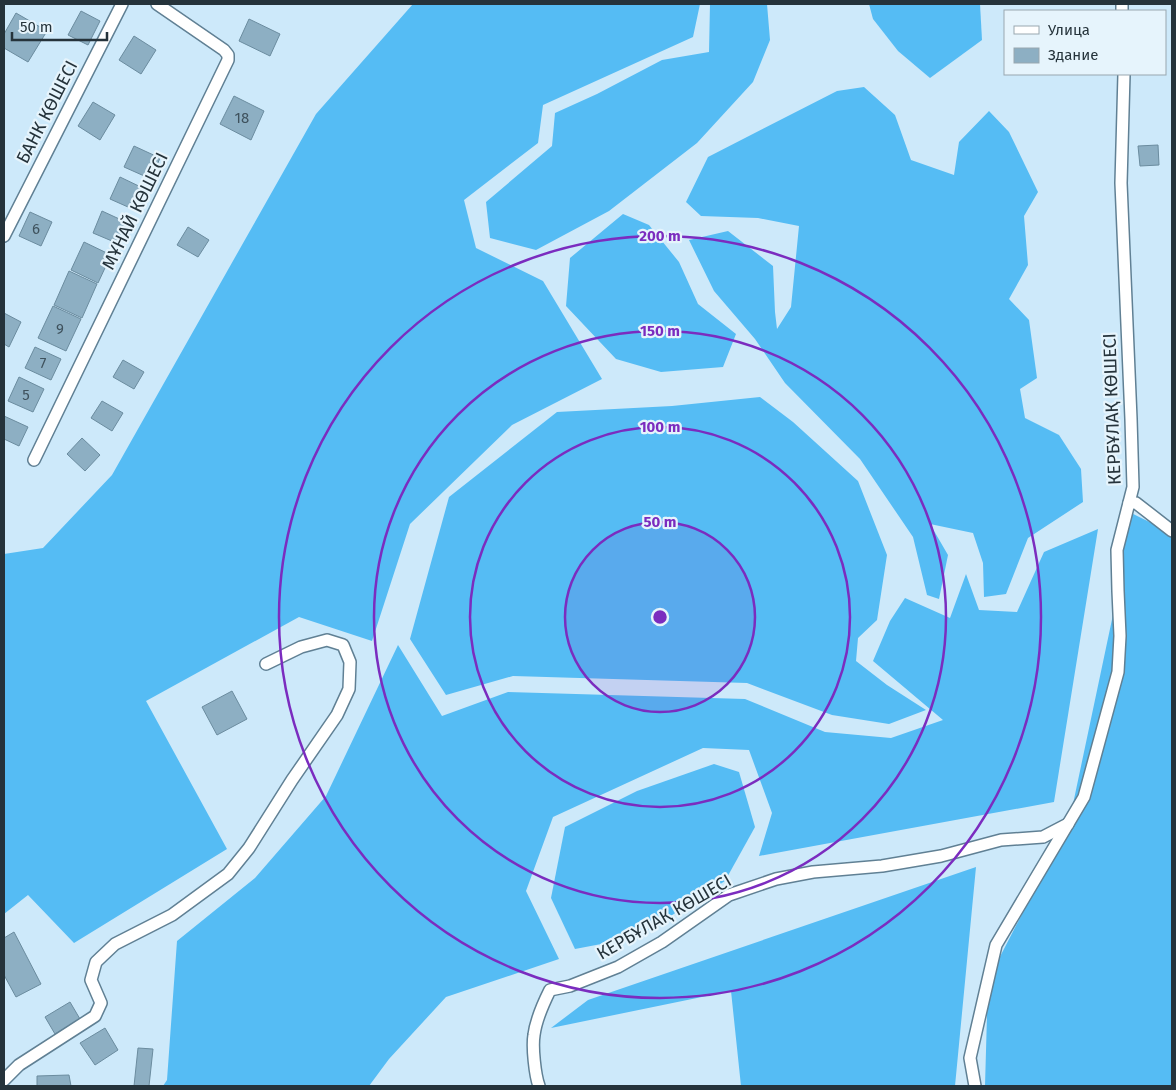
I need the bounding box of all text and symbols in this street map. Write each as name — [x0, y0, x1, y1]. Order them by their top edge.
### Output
scale bar — [12, 10, 108, 42]
legend — [1004, 10, 1166, 75]
text: 50 m — [20, 18, 53, 36]
text: Улица — [1048, 21, 1090, 39]
text: Здание — [1048, 46, 1098, 64]
street label: БАНК КӨШЕСІ — [12, 57, 82, 167]
house number: 18 — [235, 109, 249, 127]
street label: МҰНАЙ КӨШЕСІ — [97, 149, 173, 273]
house number: 6 — [32, 220, 40, 238]
text: 200 m — [639, 227, 681, 245]
house number: 9 — [56, 320, 64, 338]
text: 150 m — [640, 322, 680, 340]
street label: КЕРБҰЛАҚ КӨШЕСІ — [1098, 333, 1126, 485]
house number: 7 — [40, 354, 47, 372]
house number: 5 — [22, 386, 30, 404]
text: 100 m — [640, 418, 680, 436]
text: 50 m — [643, 513, 677, 531]
centre of rings — [651, 608, 669, 626]
street label: КЕРБҰЛАҚ КӨШЕСІ — [593, 869, 735, 965]

